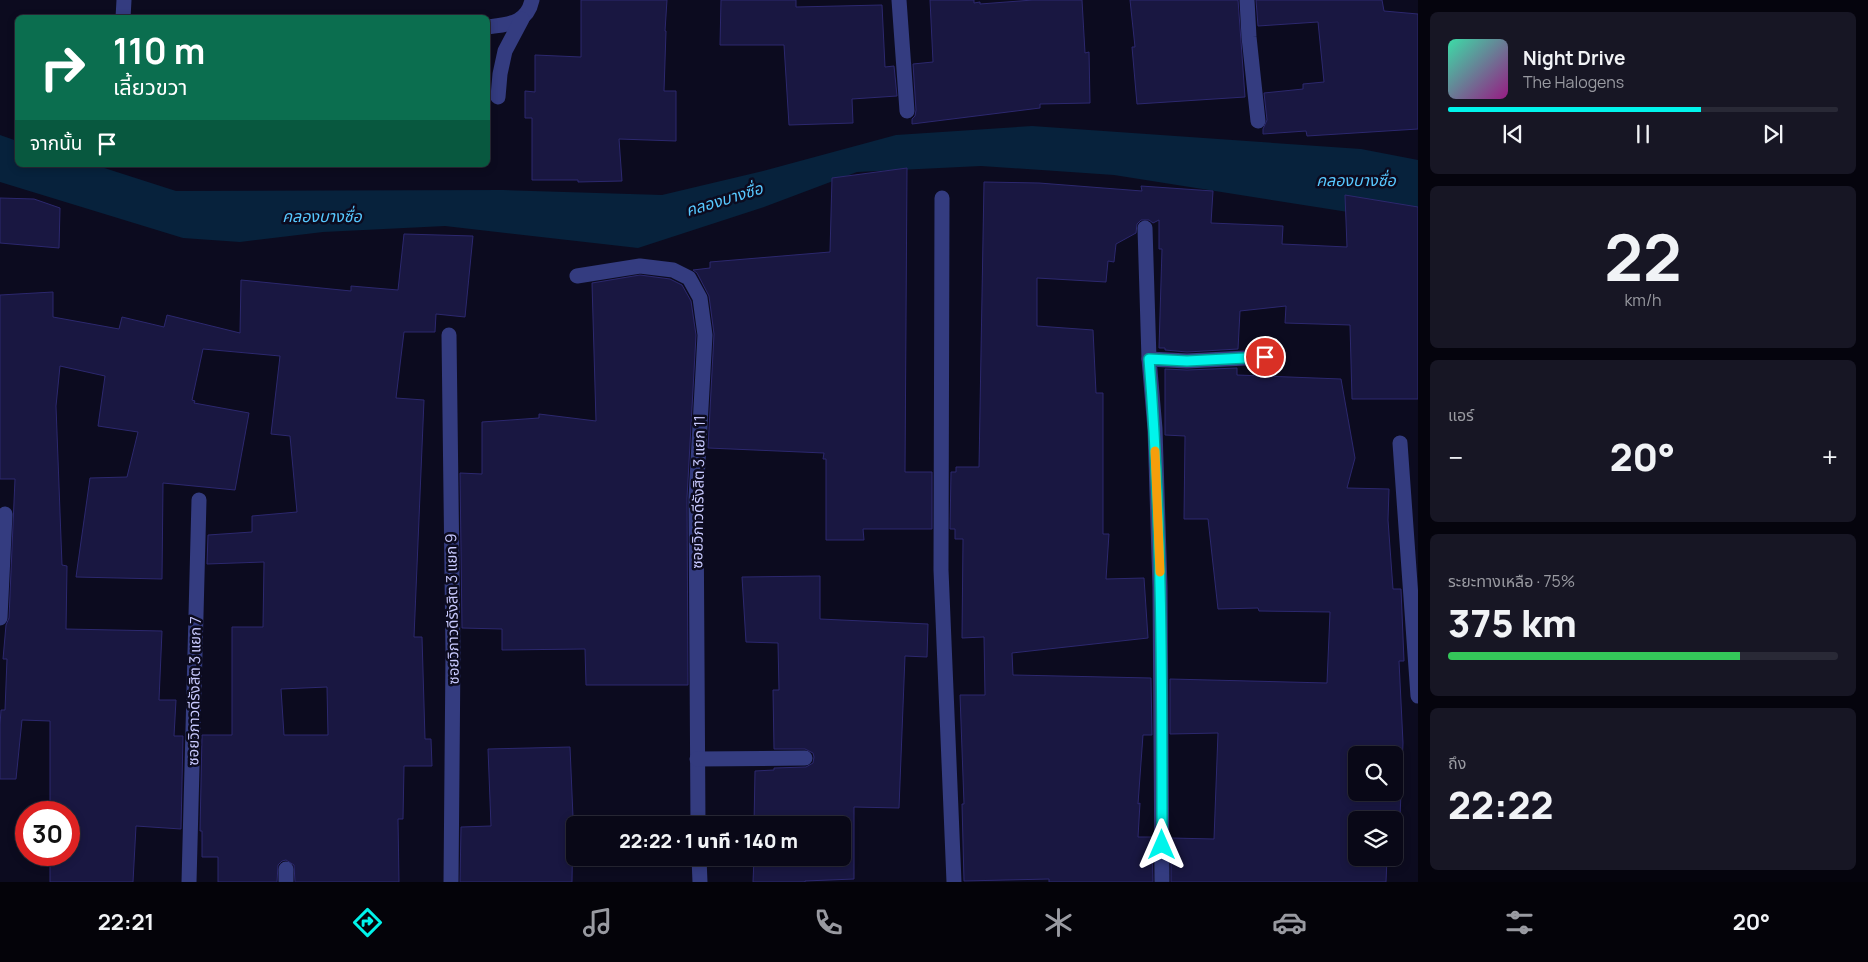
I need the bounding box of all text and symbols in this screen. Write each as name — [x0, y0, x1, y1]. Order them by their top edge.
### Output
text: 110 m — [113, 27, 205, 75]
icon: right — [30, 35, 95, 100]
text: Night Drive — [1523, 45, 1625, 71]
text: The Halogens — [1523, 71, 1624, 93]
text: เลี้ยวขวา — [113, 72, 188, 102]
icon: previous — [1499, 120, 1527, 148]
icon: pause — [1629, 120, 1657, 148]
icon: next — [1759, 120, 1787, 148]
text: จากนั้น — [30, 130, 83, 156]
icon: arrive — [93, 130, 121, 158]
water label: คลองบางซื่อ — [1316, 169, 1397, 191]
water label: คลองบางซื่อ — [683, 177, 766, 221]
water label: คลองบางซื่อ — [282, 205, 363, 227]
text: 22 — [1604, 212, 1682, 301]
text: km/h — [1624, 289, 1662, 311]
pin — [1244, 336, 1286, 378]
icon: arrive — [1251, 343, 1279, 371]
text: แอร์ — [1448, 404, 1474, 426]
street label: ซอยวิภาวดีรังสิต 3 แยก 11 — [686, 415, 710, 569]
text: 20° — [1610, 430, 1675, 482]
text: − — [1448, 438, 1463, 476]
text: + — [1822, 438, 1838, 476]
street label: ซอยวิภาวดีรังสิต 3 แยก 9 — [440, 533, 464, 685]
text: ระยะทางเหลือ · 75% — [1448, 570, 1575, 592]
text: 375 km — [1448, 596, 1577, 648]
street label: ซอยวิภาวดีรังสิต 3 แยก 7 — [182, 616, 206, 766]
map controls — [1348, 746, 1403, 866]
button: search — [1348, 746, 1403, 801]
text: ถึง — [1448, 752, 1466, 774]
text: 22:22 — [1448, 778, 1553, 830]
speed limit sign: 30 — [15, 801, 80, 866]
button: layers — [1348, 811, 1403, 866]
position arrow — [1135, 818, 1187, 870]
text: 22:22 · 1 นาที · 140 m — [619, 828, 798, 854]
icon: directions — [350, 905, 385, 940]
icon: music — [580, 905, 615, 940]
icon: phone — [811, 905, 846, 940]
icon: climate — [1041, 905, 1076, 940]
icon: car — [1272, 905, 1307, 940]
icon: filters — [1502, 905, 1537, 940]
text: 22:21 — [98, 907, 154, 937]
text: 20° — [1733, 907, 1770, 937]

